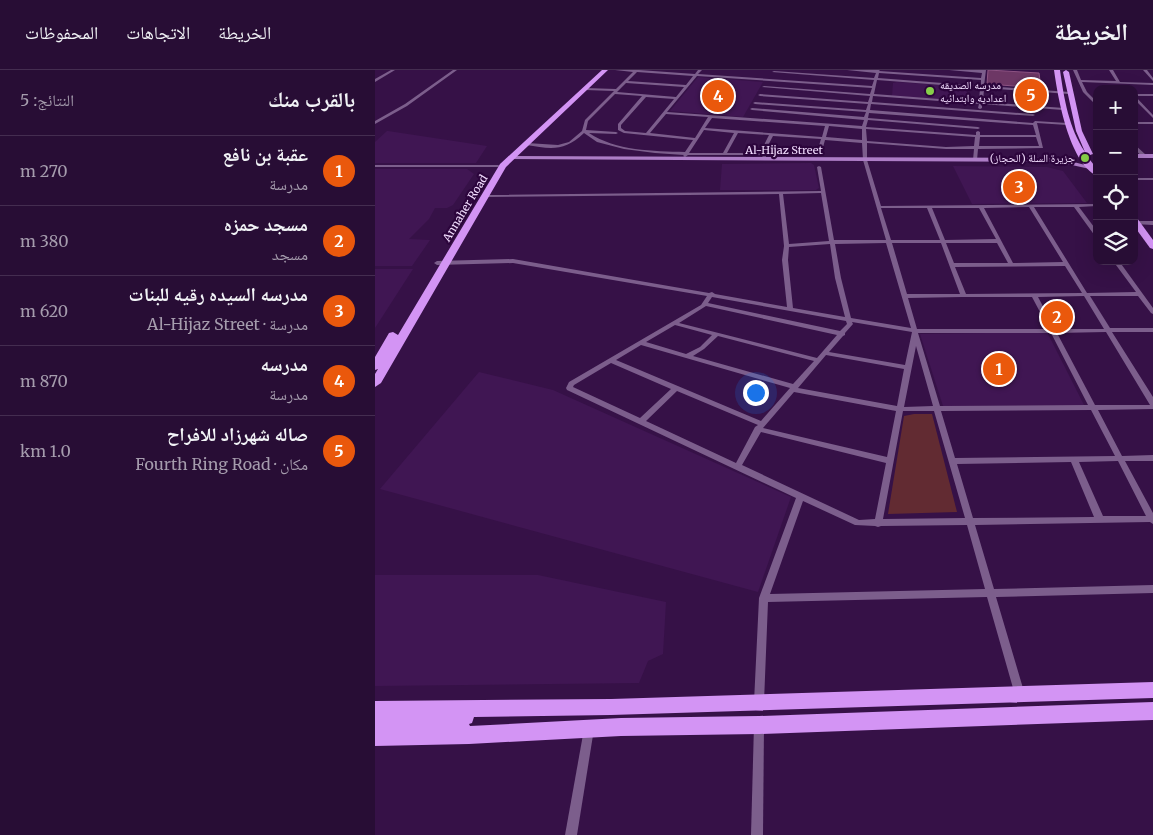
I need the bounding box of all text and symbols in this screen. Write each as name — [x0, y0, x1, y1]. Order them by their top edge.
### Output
text: الخريطة — [1054, 16, 1128, 47]
text: المحفوظات — [25, 21, 98, 44]
text: الاتجاهات — [126, 21, 190, 44]
text: الخريطة — [218, 21, 271, 44]
pin: 5 — [1015, 76, 1047, 114]
pin: 4 — [702, 77, 734, 115]
place label: مدرسه الصديقه اعداديه وابتدائيه — [940, 78, 1006, 105]
marker: مدرسه الصديقه اعداديه وابتدائيه — [924, 85, 936, 97]
map controls — [1093, 85, 1138, 265]
button: + — [1093, 85, 1138, 130]
text: بالقرب منك — [268, 86, 355, 113]
text: النتائج: 5 — [20, 90, 74, 110]
button: − — [1093, 130, 1138, 175]
text: عقبة بن نافع — [222, 142, 308, 166]
street label: Al-Hijaz Street — [744, 143, 823, 157]
place label: جزيرة السلة (الحجاز) — [990, 151, 1075, 165]
marker: جزيرة السلة (الحجاز) — [1079, 152, 1091, 164]
text: 270 m — [20, 161, 68, 181]
text: 1 — [335, 161, 343, 181]
pin: 3 — [1003, 168, 1035, 206]
street label: Annaher Road — [439, 172, 491, 245]
text: مدرسة — [269, 174, 308, 194]
button: locate — [1093, 175, 1138, 220]
text: مسجد حمزه — [224, 212, 308, 236]
button: layers — [1093, 220, 1138, 265]
text: 380 m — [20, 231, 69, 251]
text: 2 — [334, 231, 344, 251]
text: مسجد — [272, 244, 308, 264]
text: مدرسه السيده رقيه للبنات — [128, 282, 308, 306]
pin: 2 — [1041, 298, 1073, 336]
text: 620 m — [20, 301, 68, 321]
text: 3 — [334, 301, 344, 321]
text: مدرسة · Al-Hijaz Street — [147, 314, 308, 334]
pin: 1 — [983, 350, 1015, 388]
text: مدرسه — [260, 352, 308, 376]
text: 870 m — [20, 371, 68, 391]
text: 4 — [334, 371, 344, 391]
your location — [743, 380, 769, 406]
text: مدرسة — [269, 384, 308, 404]
text: صاله شهرزاد للافراح — [167, 422, 308, 446]
text: 1.0 km — [20, 441, 71, 461]
text: 5 — [334, 441, 344, 461]
text: مكان · Fourth Ring Road — [135, 454, 308, 474]

